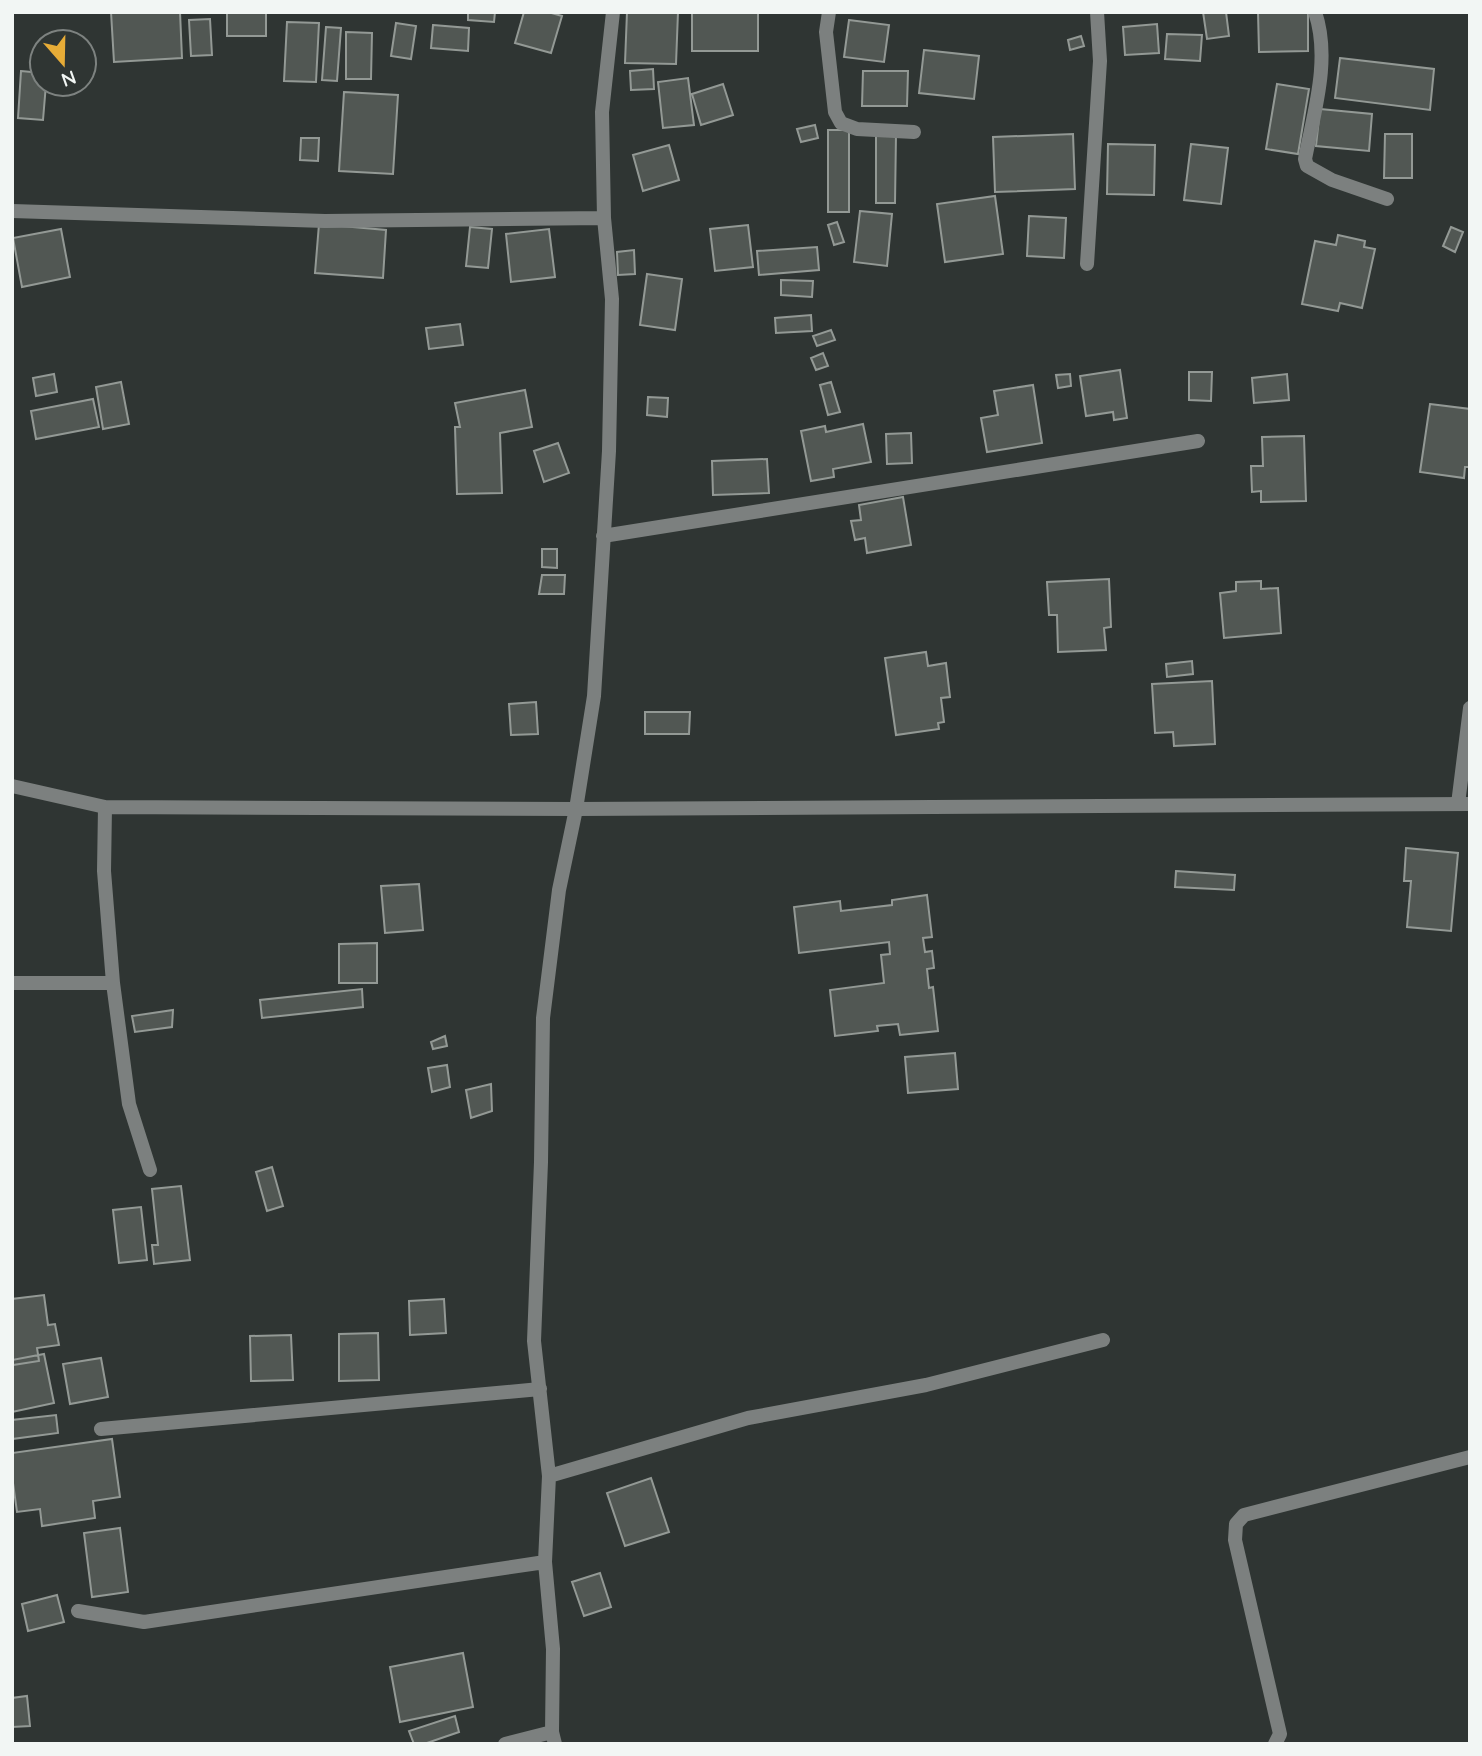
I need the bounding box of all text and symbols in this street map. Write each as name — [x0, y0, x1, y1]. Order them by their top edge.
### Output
north arrow — [28, 28, 98, 98]
text: N — [58, 65, 79, 93]

